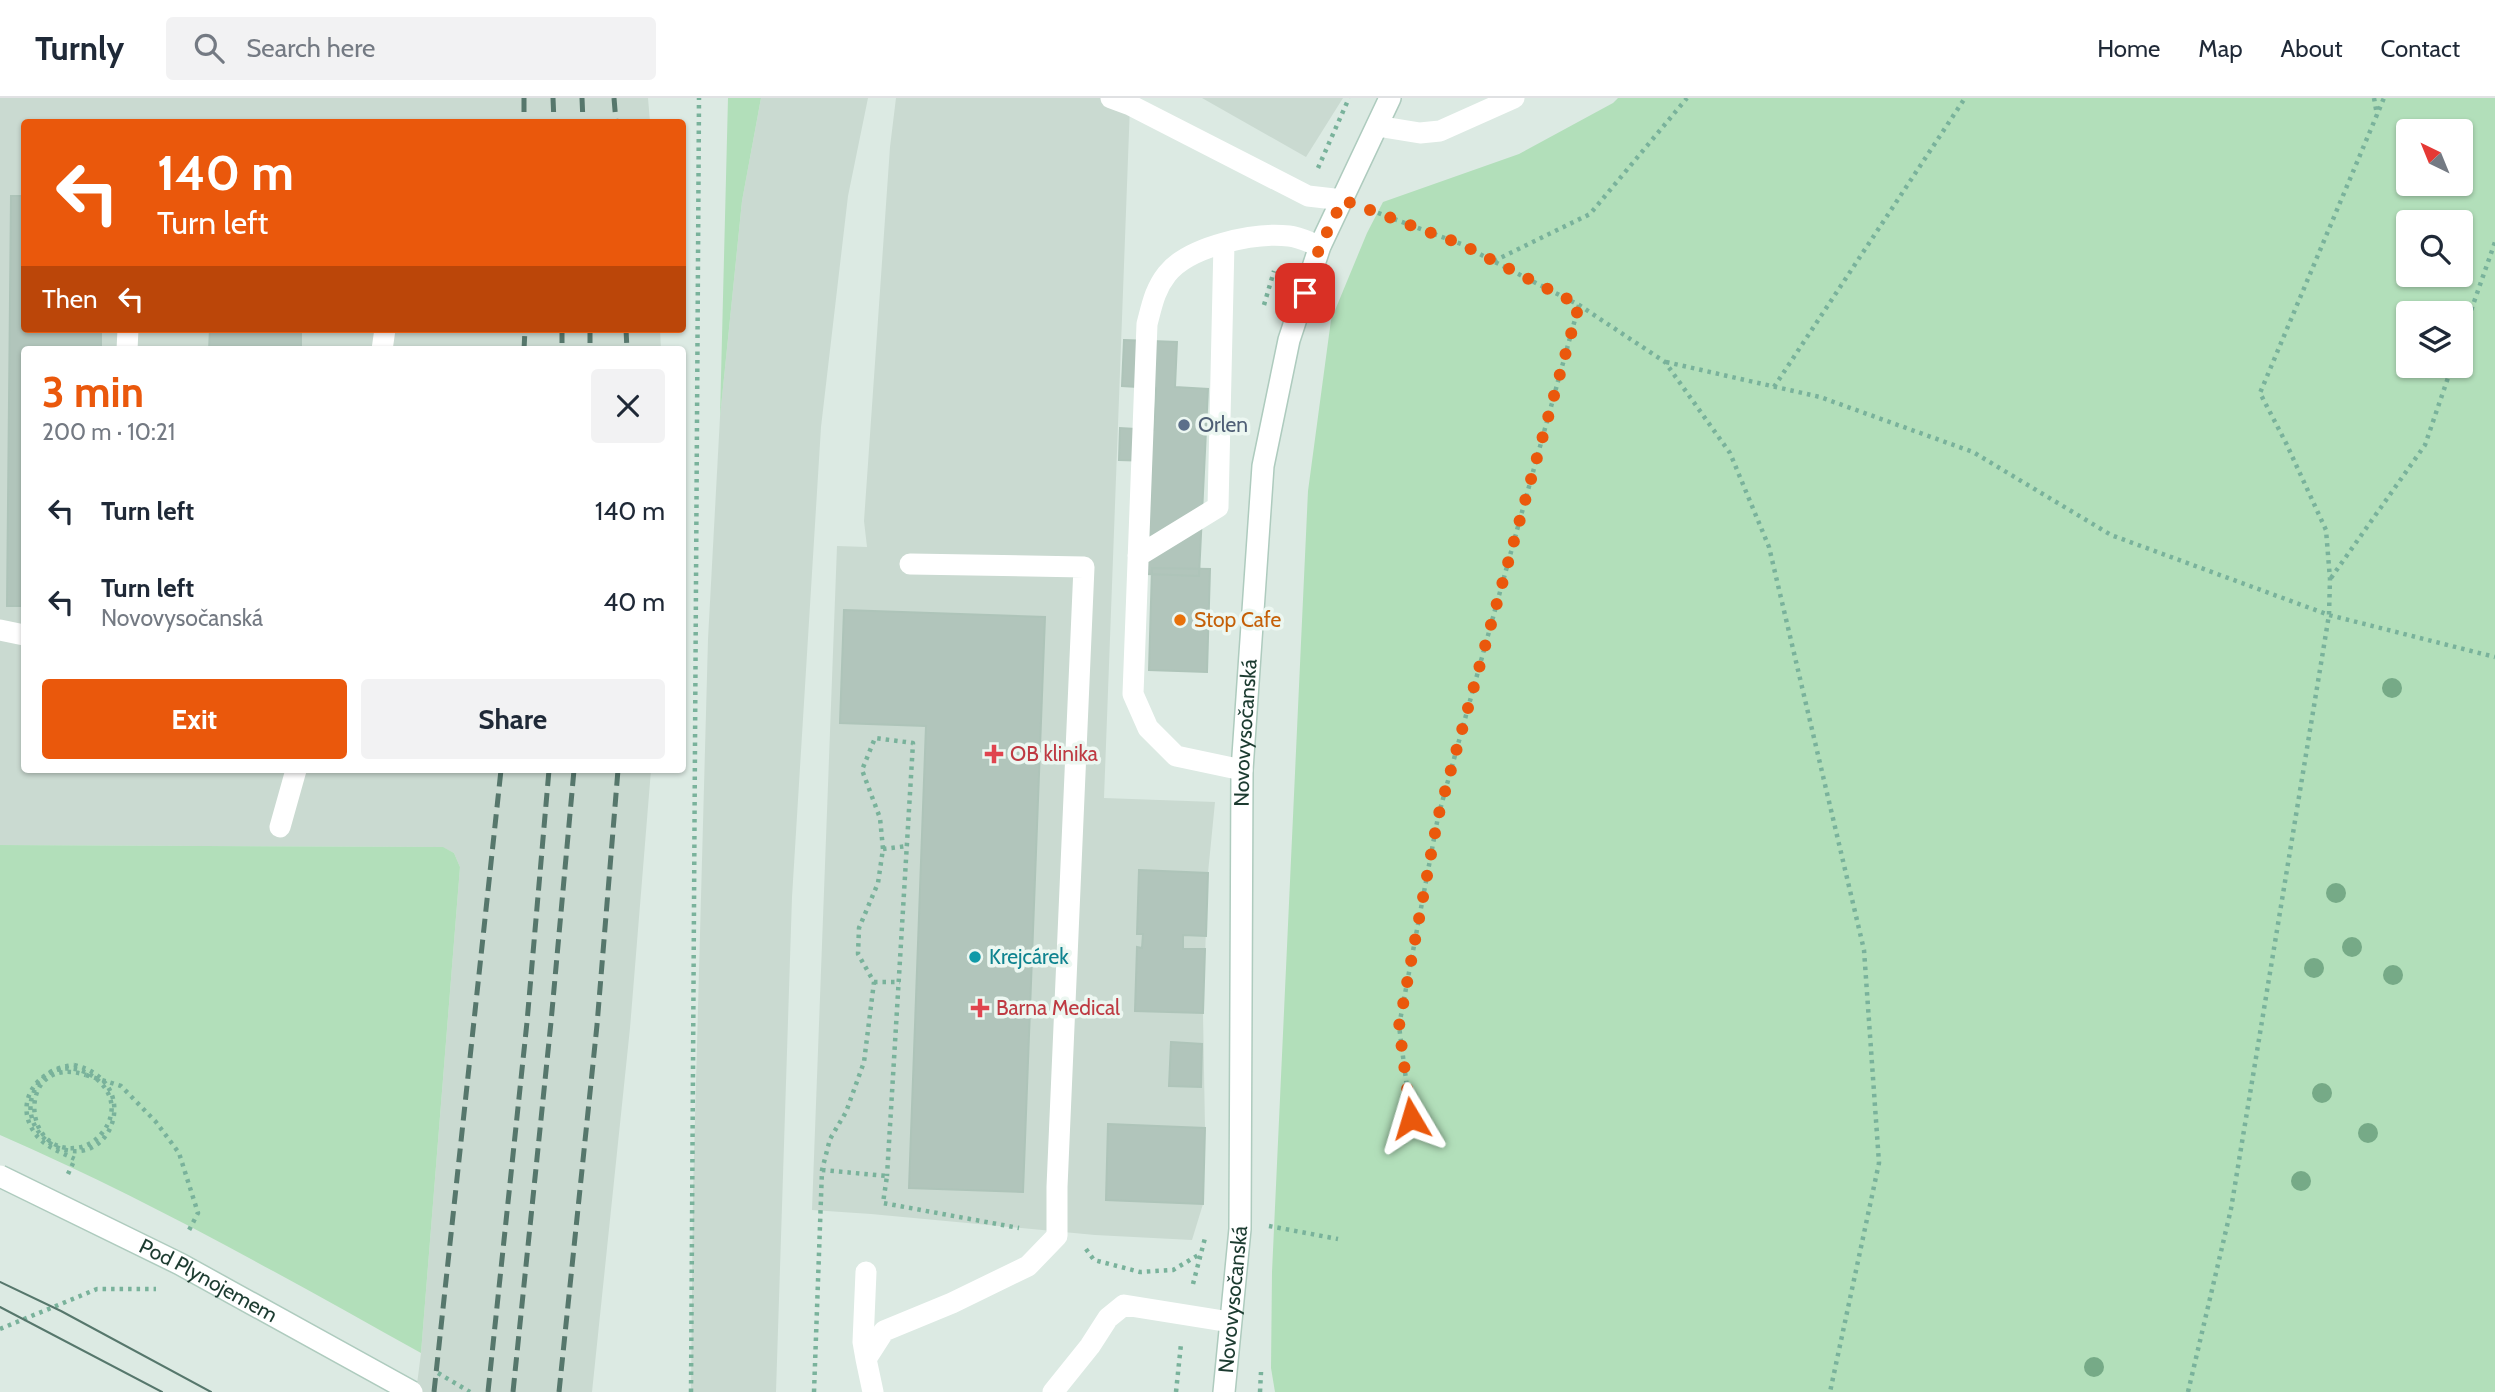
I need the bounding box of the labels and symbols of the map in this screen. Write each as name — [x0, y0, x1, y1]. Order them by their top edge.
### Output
north arrow — [2396, 119, 2473, 196]
pin — [1275, 263, 1335, 323]
place label: Orlen — [1198, 412, 1248, 437]
marker: Orlen — [1176, 417, 1192, 433]
place label: Stop Cafe — [1194, 607, 1282, 632]
marker: Stop Cafe — [1172, 612, 1188, 628]
street label: Novovysočanská — [1229, 658, 1262, 807]
place label: OB klinika — [1010, 741, 1098, 766]
marker: OB klinika — [984, 744, 1004, 764]
place label: Krejcárek — [989, 944, 1069, 970]
marker: Krejcárek — [967, 949, 983, 965]
place label: Barna Medical — [996, 995, 1120, 1020]
marker: Barna Medical — [970, 998, 990, 1018]
position arrow — [1374, 1081, 1448, 1155]
street label: Novovysočanská — [1213, 1225, 1252, 1374]
street label: Pod Plynojemem — [135, 1233, 282, 1327]

